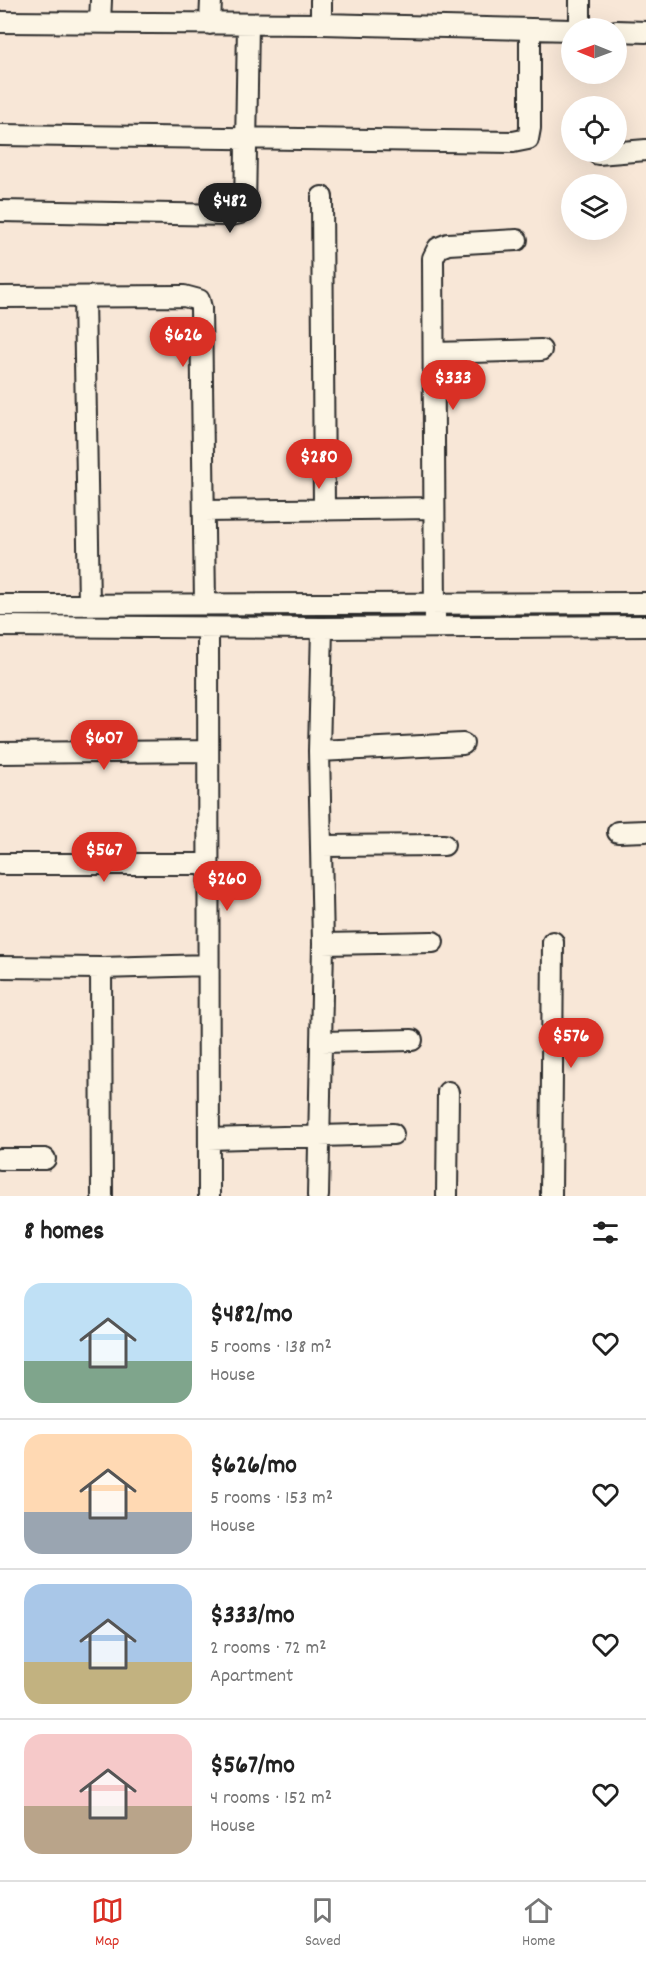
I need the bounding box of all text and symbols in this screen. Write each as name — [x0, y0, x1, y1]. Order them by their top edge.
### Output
north arrow — [561, 18, 627, 84]
map controls — [561, 18, 627, 240]
button: locate — [561, 96, 627, 162]
button: layers — [561, 174, 627, 240]
pin: $482 — [194, 183, 266, 234]
text: $482 — [212, 188, 248, 216]
pin: $626 — [147, 317, 219, 368]
text: $626 — [164, 322, 202, 350]
pin: $333 — [417, 360, 489, 411]
text: $333 — [435, 365, 471, 393]
pin: $280 — [283, 439, 355, 490]
text: $280 — [300, 444, 338, 472]
pin: $607 — [68, 720, 140, 771]
text: $607 — [85, 725, 123, 753]
pin: $567 — [68, 832, 140, 883]
text: $567 — [86, 837, 122, 865]
pin: $260 — [191, 861, 263, 912]
text: $260 — [207, 866, 247, 894]
pin: $576 — [535, 1018, 607, 1069]
text: $576 — [553, 1023, 589, 1051]
text: 8 homes — [24, 1214, 104, 1251]
icon: filters — [589, 1216, 622, 1249]
text: $482/mo — [210, 1297, 293, 1334]
icon: home — [72, 1307, 144, 1379]
icon: heart — [589, 1327, 622, 1360]
text: 5 rooms · 138 m² — [210, 1334, 332, 1362]
text: House — [210, 1362, 255, 1390]
text: $626/mo — [210, 1448, 297, 1485]
icon: home — [72, 1458, 144, 1530]
icon: heart — [589, 1478, 622, 1511]
text: 5 rooms · 153 m² — [210, 1485, 333, 1513]
text: House — [210, 1513, 255, 1541]
text: $333/mo — [210, 1598, 295, 1635]
icon: home — [72, 1608, 144, 1680]
icon: heart — [589, 1628, 622, 1661]
text: 2 rooms · 72 m² — [210, 1635, 326, 1663]
text: Apartment — [210, 1663, 293, 1691]
text: $567/mo — [210, 1748, 295, 1785]
icon: home — [72, 1758, 144, 1830]
icon: heart — [589, 1778, 622, 1811]
text: 4 rooms · 152 m² — [210, 1785, 332, 1813]
text: House — [210, 1813, 255, 1841]
tab: Map — [91, 1894, 124, 1953]
tab: Saved — [305, 1894, 341, 1953]
tab: Home — [522, 1894, 555, 1953]

